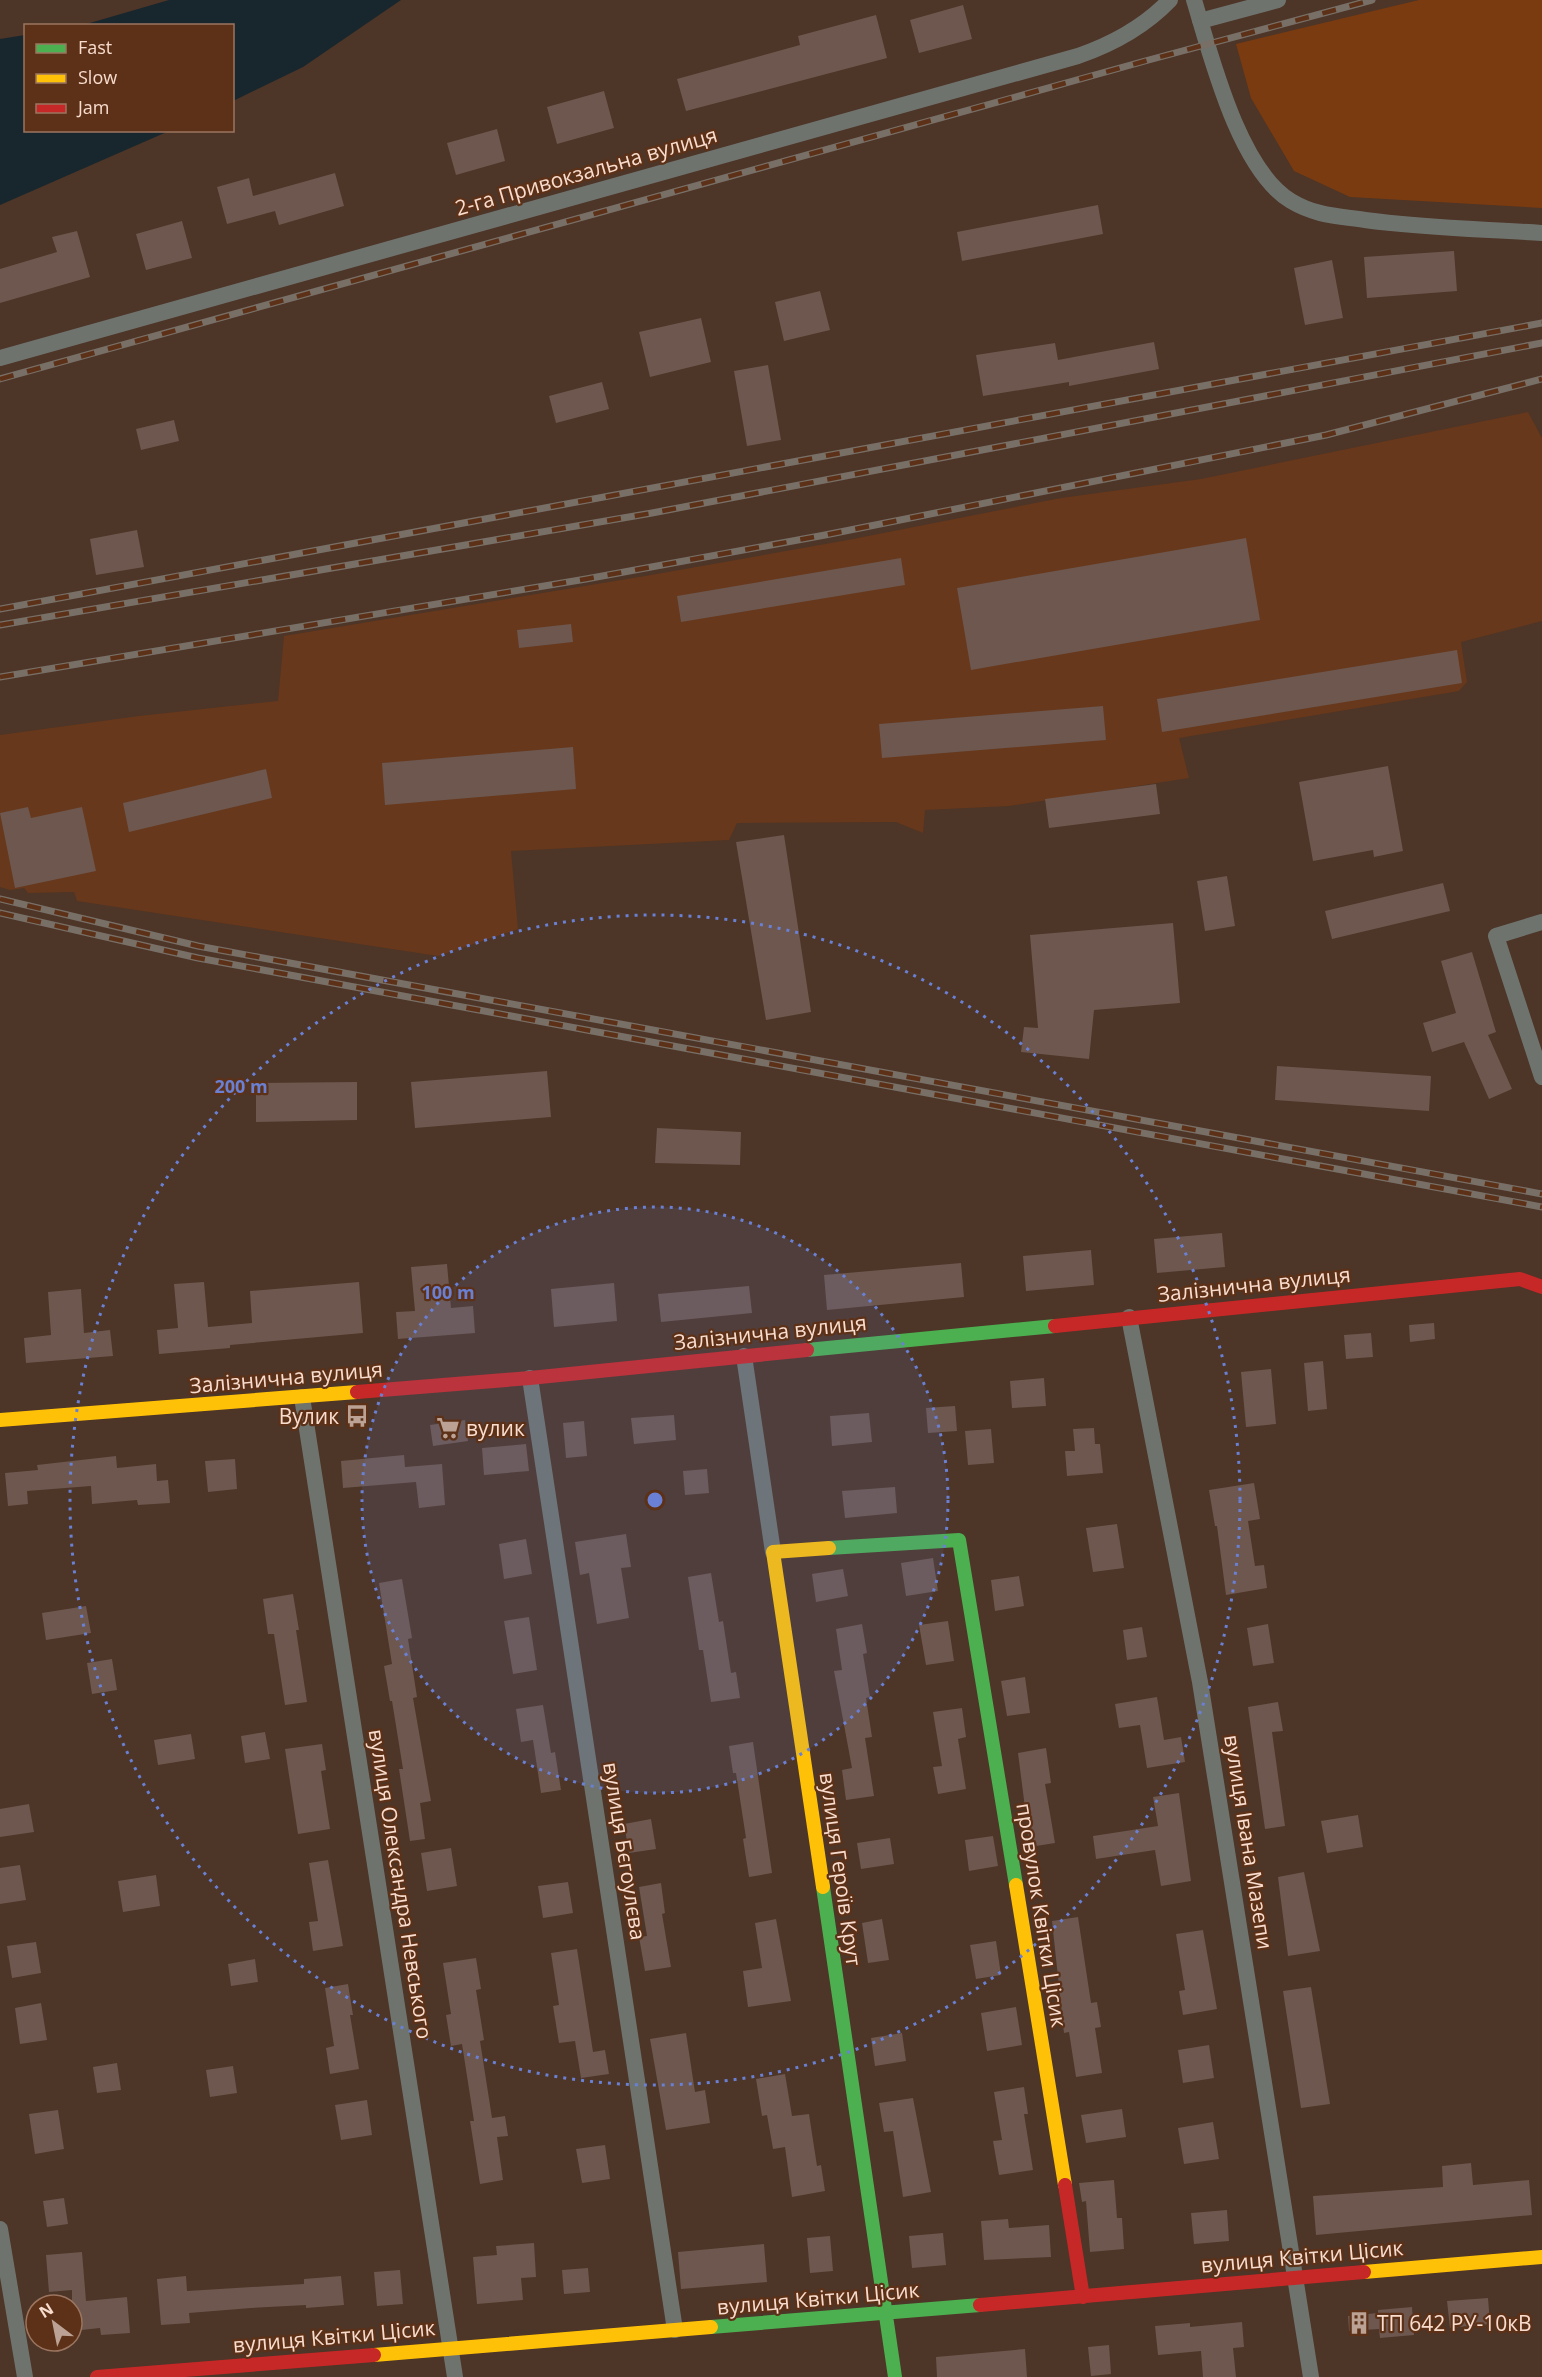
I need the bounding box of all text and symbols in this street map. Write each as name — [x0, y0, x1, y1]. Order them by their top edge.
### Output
legend — [24, 24, 234, 132]
text: Fast — [78, 35, 112, 59]
text: Slow — [78, 65, 117, 89]
text: Jam — [76, 95, 110, 119]
street label: 2-га Привокзальна вулиця — [452, 120, 720, 222]
text: 200 m — [214, 1074, 268, 1098]
street label: Залізнична вулиця — [1156, 1260, 1352, 1308]
text: 100 m — [421, 1280, 475, 1304]
street label: Залізнична вулиця — [672, 1308, 868, 1356]
street label: Залізнична вулиця — [188, 1355, 384, 1399]
place label: Вулик — [279, 1402, 339, 1430]
bus stop icon: Вулик — [344, 1403, 370, 1429]
place label: вулик — [466, 1414, 525, 1442]
supermarket icon: вулик — [435, 1415, 461, 1441]
centre of rings — [645, 1490, 665, 1510]
street label: вулиця Олександра Невського — [363, 1727, 439, 2041]
street label: вулиця Івана Мазепи — [1218, 1733, 1280, 1951]
street label: вулиця Бєгоулєва — [597, 1760, 653, 1942]
street label: вулиця Героїв Крут — [814, 1770, 868, 1968]
street label: провулок Квітки Цісик — [1010, 1801, 1074, 2029]
street label: вулиця Квітки Цісик — [1200, 2233, 1404, 2279]
street label: вулиця Квітки Цісик — [716, 2275, 920, 2321]
north arrow — [24, 2293, 84, 2353]
text: N — [35, 2298, 57, 2323]
place label: ТП 642 РУ-10кВ — [1377, 2309, 1532, 2337]
building icon: ТП 642 РУ-10кВ — [1346, 2310, 1372, 2336]
street label: вулиця Квітки Цісик — [232, 2313, 436, 2359]

